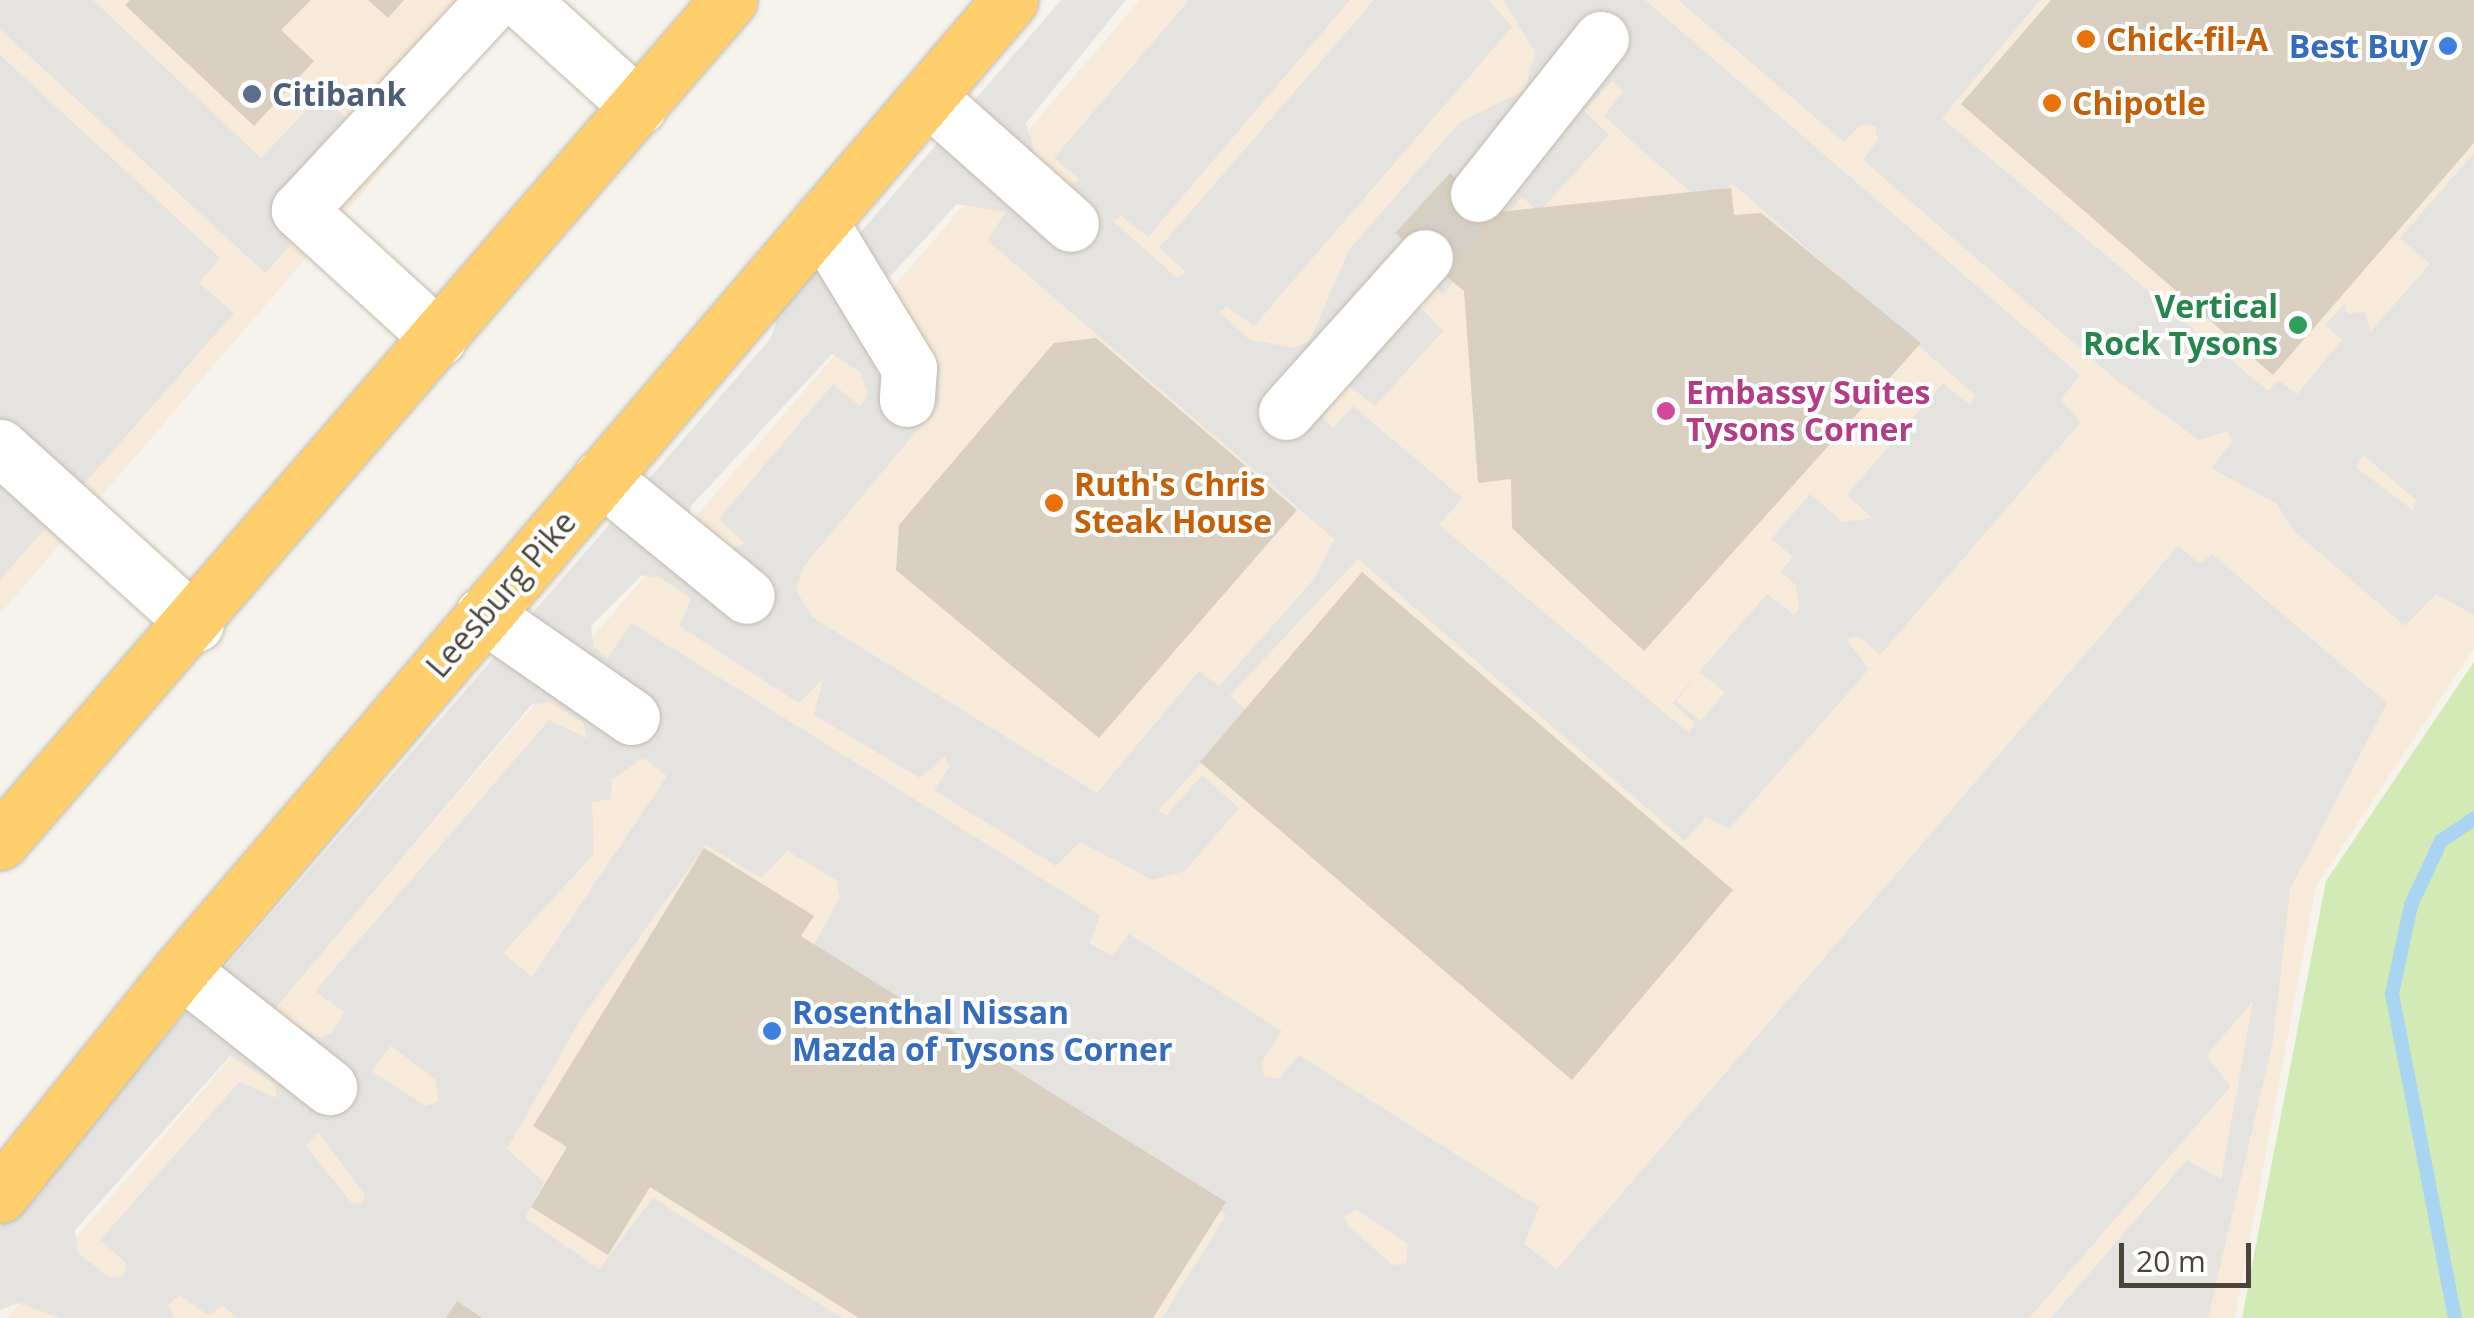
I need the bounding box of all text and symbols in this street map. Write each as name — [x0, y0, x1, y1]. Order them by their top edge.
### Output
place label: Chick-fil-A — [2106, 20, 2268, 58]
place label: Best Buy — [2289, 27, 2428, 65]
marker: Chick-fil-A — [2075, 28, 2097, 50]
marker: Best Buy — [2437, 35, 2459, 57]
place label: Citibank — [272, 75, 406, 113]
marker: Citibank — [241, 83, 263, 105]
place label: Chipotle — [2072, 84, 2206, 122]
marker: Chipotle — [2041, 92, 2063, 114]
place label: Vertical Rock Tysons — [2083, 288, 2278, 363]
marker: Vertical Rock Tysons — [2287, 314, 2309, 336]
place label: Embassy Suites Tysons Corner — [1686, 374, 1930, 449]
marker: Embassy Suites Tysons Corner — [1655, 400, 1677, 422]
place label: Ruth's Chris Steak House — [1074, 466, 1272, 541]
marker: Ruth's Chris Steak House — [1043, 492, 1065, 514]
street label: Leesburg Pike — [418, 503, 584, 685]
place label: Rosenthal Nissan Mazda of Tysons Corner — [792, 994, 1172, 1069]
marker: Rosenthal Nissan Mazda of Tysons Corner — [761, 1020, 783, 1042]
scale bar — [2124, 1223, 2256, 1285]
text: 20 m — [2136, 1240, 2206, 1281]

